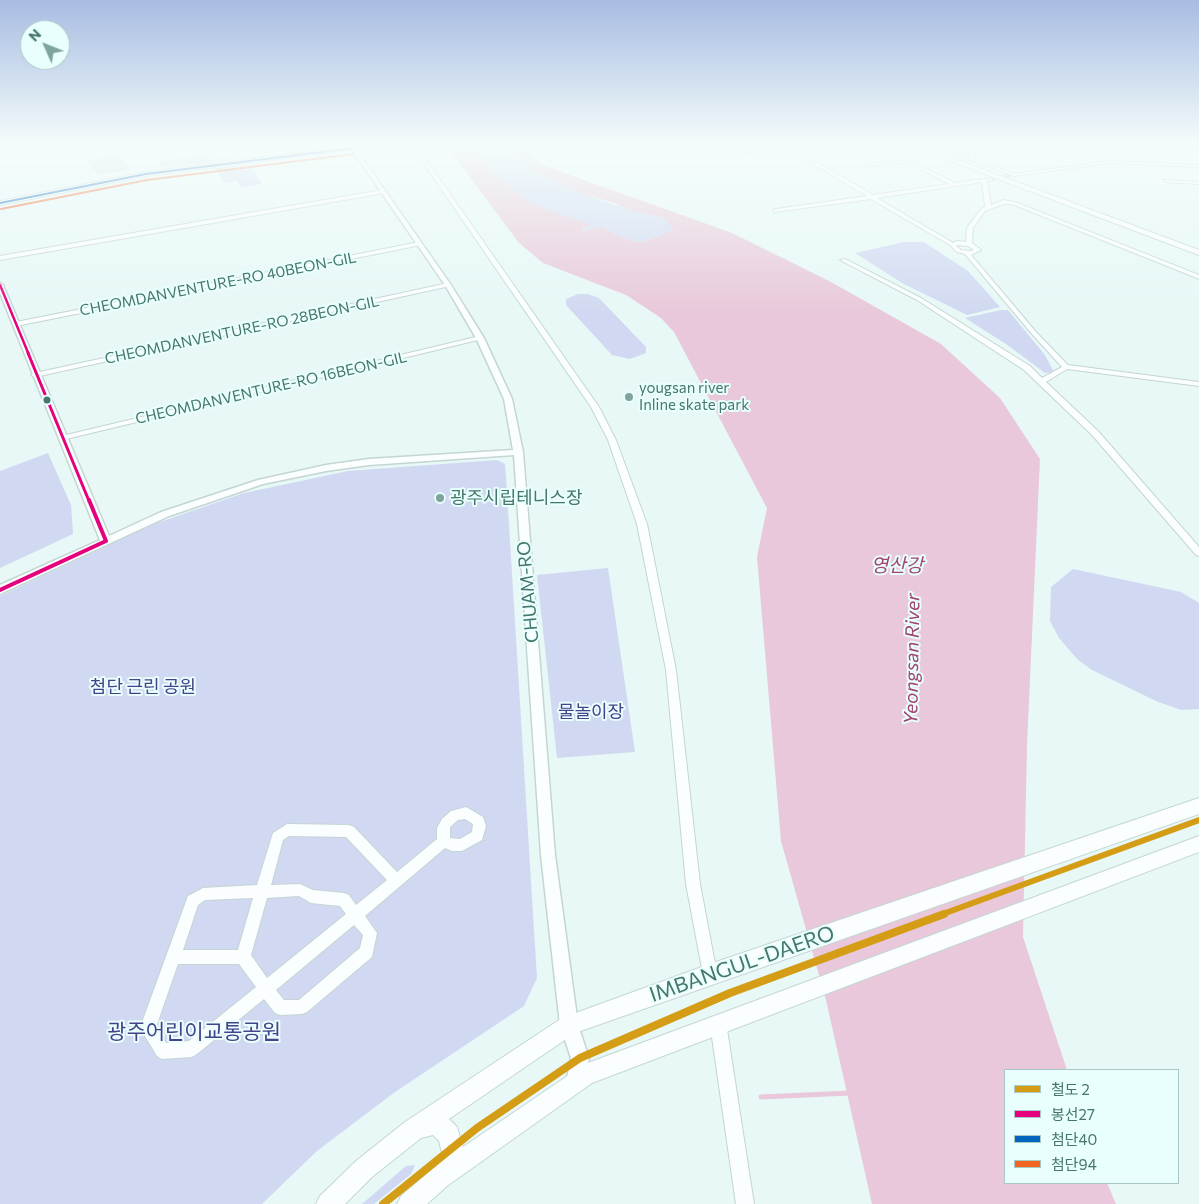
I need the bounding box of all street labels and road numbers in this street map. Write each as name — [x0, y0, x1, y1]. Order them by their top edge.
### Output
street label: CHEOMDANVENTURE-RO 40BEON-GIL — [78, 248, 358, 320]
street label: CHEOMDANVENTURE-RO 28BEON-GIL — [103, 292, 381, 368]
street label: CHEOMDANVENTURE-RO 16BEON-GIL — [133, 348, 409, 428]
street label: CHUAM-RO — [513, 540, 543, 644]
street label: IMBANGUL-DAERO — [646, 920, 838, 1008]

